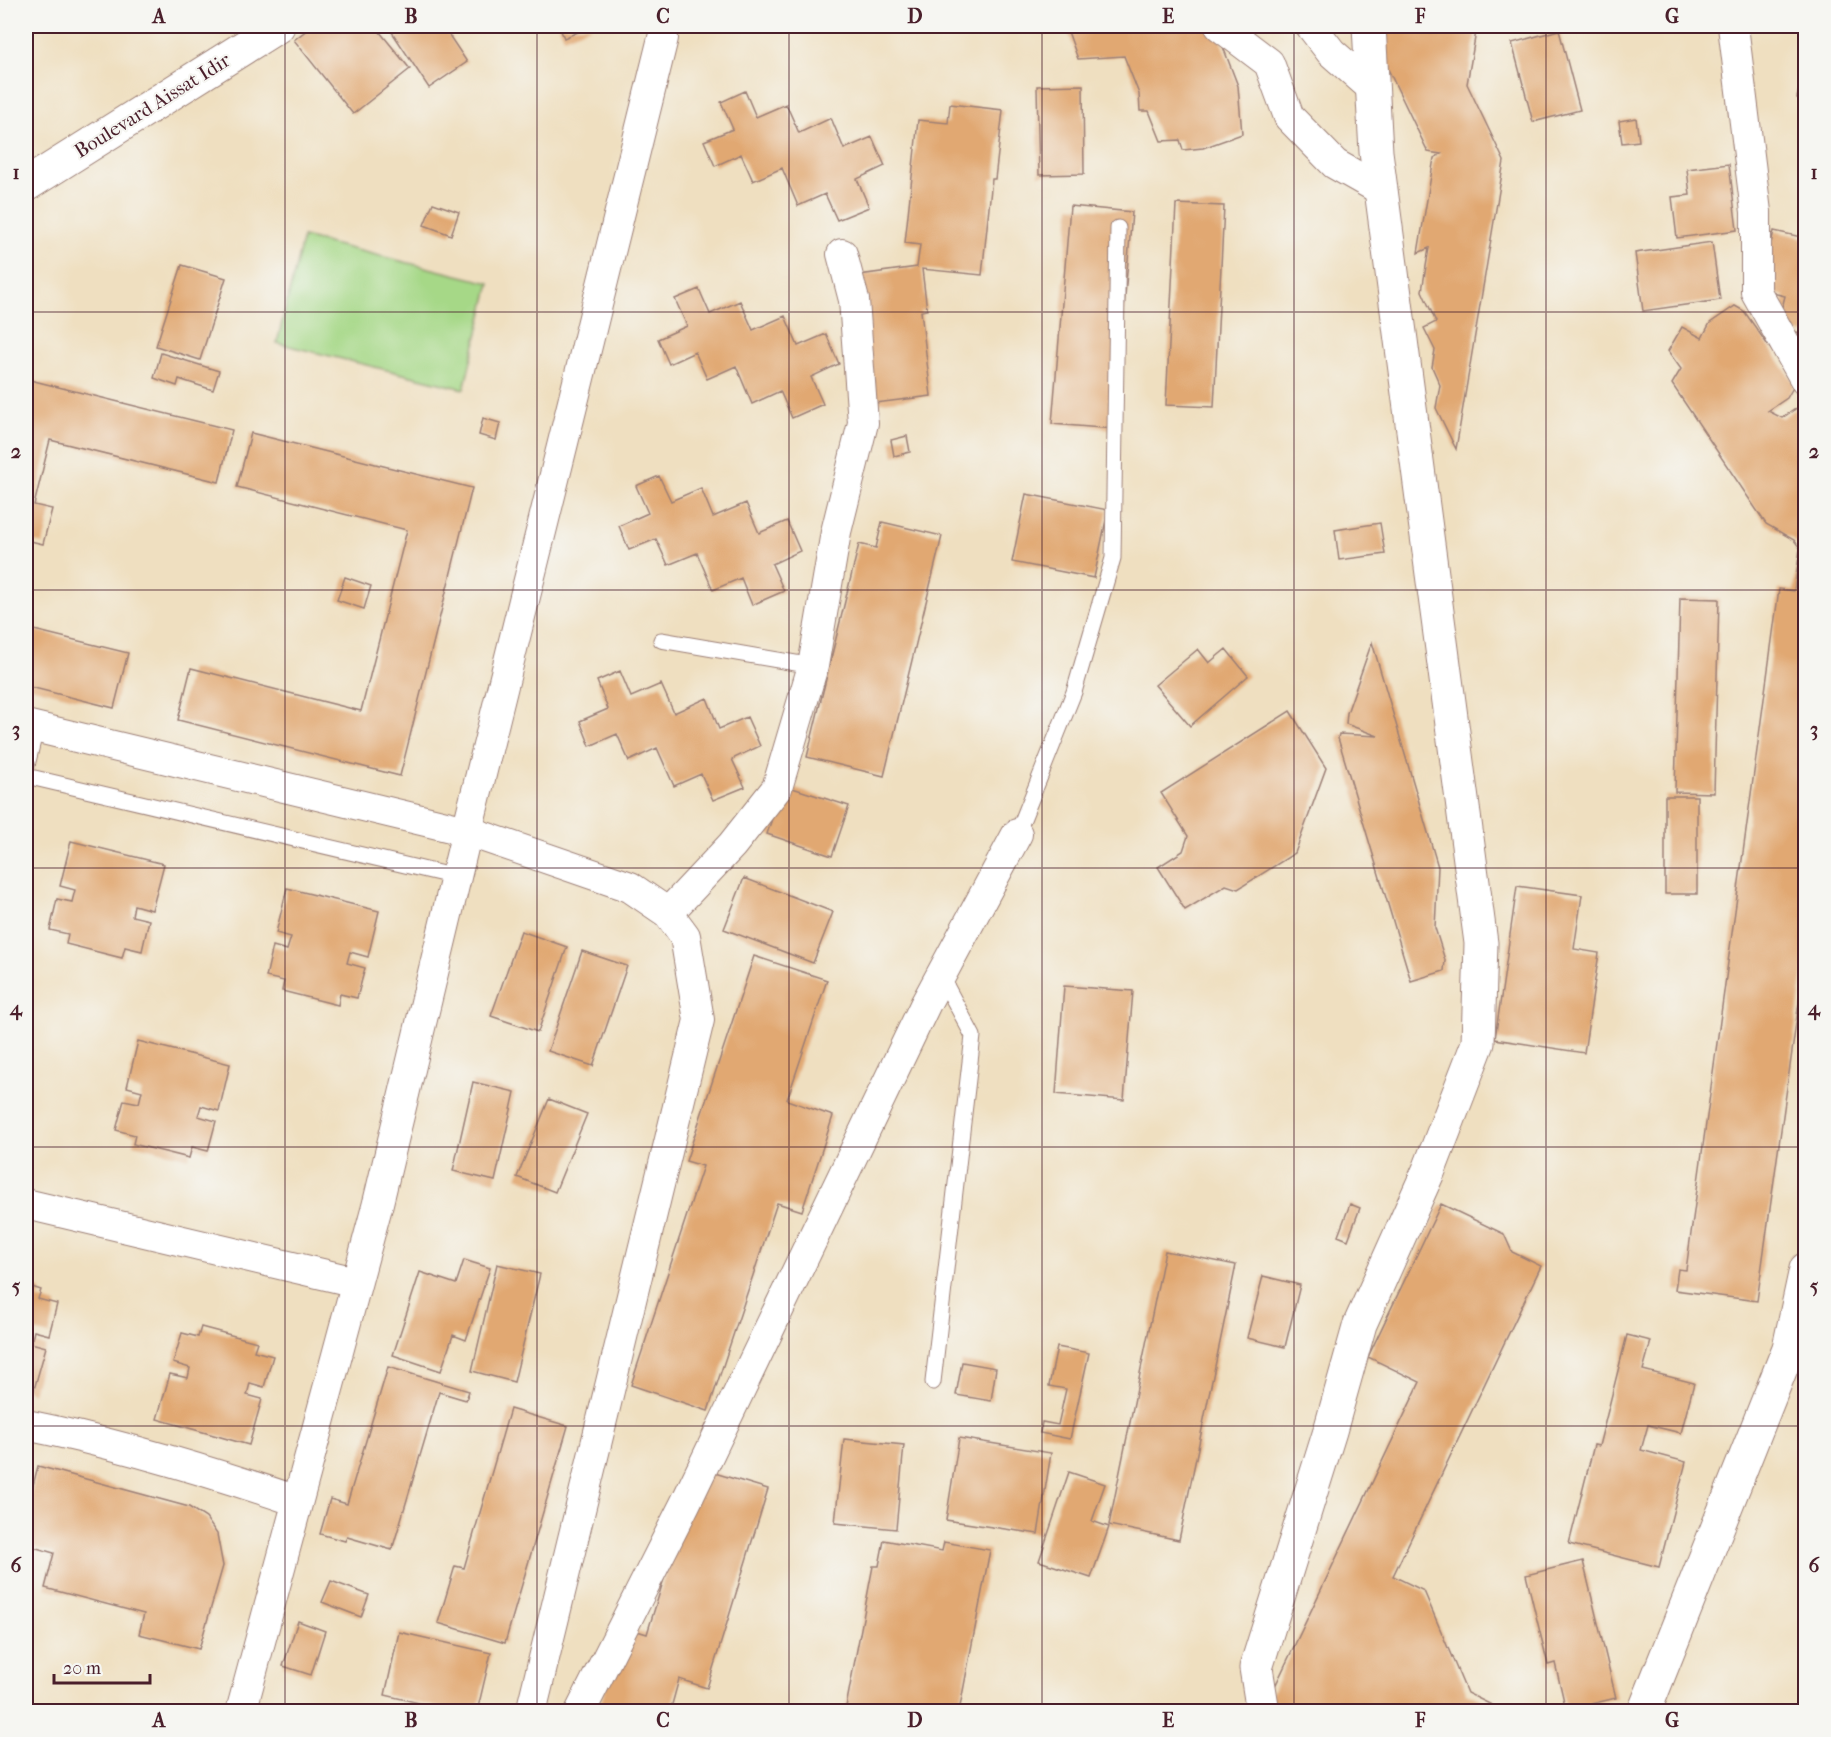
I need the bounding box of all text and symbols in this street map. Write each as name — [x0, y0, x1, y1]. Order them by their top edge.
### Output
text: A — [151, 5, 167, 28]
text: B — [404, 5, 418, 28]
text: C — [656, 5, 670, 28]
text: D — [907, 5, 923, 28]
text: E — [1162, 5, 1174, 28]
text: F — [1414, 5, 1426, 28]
text: G — [1665, 5, 1679, 28]
street label: Boulevard Aissat Idir — [70, 48, 235, 163]
text: 1 — [12, 161, 20, 184]
text: 1 — [1810, 161, 1818, 184]
text: 2 — [11, 440, 21, 463]
text: 2 — [1809, 440, 1819, 463]
text: 3 — [12, 718, 20, 741]
text: 3 — [1810, 718, 1818, 741]
text: 4 — [9, 997, 23, 1021]
text: 4 — [1807, 997, 1821, 1021]
text: 5 — [12, 1275, 21, 1298]
text: 5 — [1810, 1275, 1819, 1298]
text: 6 — [11, 1554, 23, 1577]
text: 6 — [1809, 1554, 1821, 1577]
scale bar — [54, 1647, 150, 1685]
text: 20 m — [63, 1658, 101, 1679]
text: A — [151, 1709, 167, 1732]
text: B — [404, 1709, 418, 1732]
text: C — [656, 1709, 670, 1732]
text: D — [907, 1709, 923, 1732]
text: E — [1162, 1709, 1174, 1732]
text: F — [1414, 1709, 1426, 1732]
text: G — [1665, 1709, 1679, 1732]

